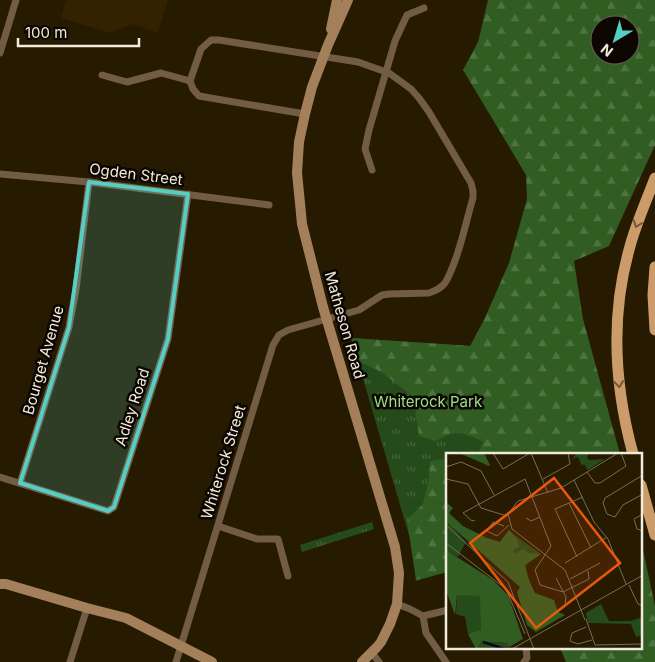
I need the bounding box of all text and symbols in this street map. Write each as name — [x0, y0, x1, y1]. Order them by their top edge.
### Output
scale bar — [18, 15, 139, 47]
north arrow — [590, 15, 640, 65]
text: 100 m — [25, 23, 67, 42]
text: N — [597, 41, 616, 61]
street label: Ogden Street — [88, 159, 184, 189]
one-way arrow — [633, 219, 643, 227]
street label: Matheson Road — [321, 269, 369, 381]
street label: Bourget Avenue — [18, 303, 68, 417]
street label: Adley Road — [111, 366, 153, 448]
one-way arrow — [613, 380, 624, 388]
park label: Whiterock Park — [374, 392, 483, 411]
street label: Whiterock Street — [197, 402, 249, 521]
inset map — [446, 453, 642, 650]

